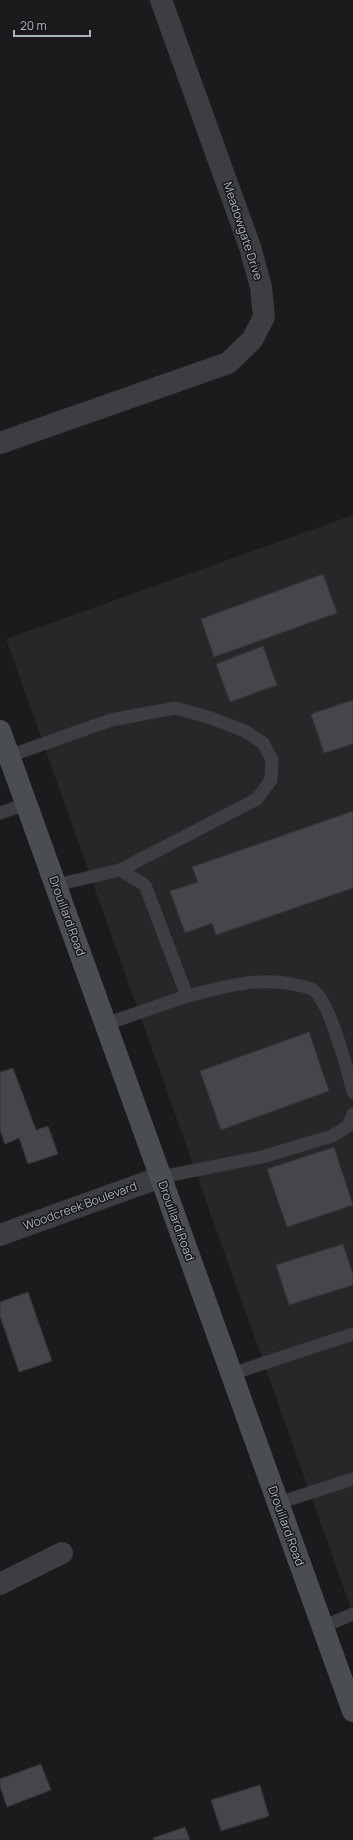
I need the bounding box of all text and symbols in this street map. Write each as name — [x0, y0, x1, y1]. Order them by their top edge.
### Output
scale bar — [14, 12, 90, 38]
text: 20 m — [20, 17, 47, 34]
street label: Meadowgate Drive — [220, 180, 267, 282]
street label: Drouillard Road — [45, 874, 90, 958]
street label: Woodcreek Boulevard — [21, 1177, 139, 1234]
street label: Drouillard Road — [154, 1179, 199, 1263]
street label: Drouillard Road — [264, 1484, 309, 1568]

